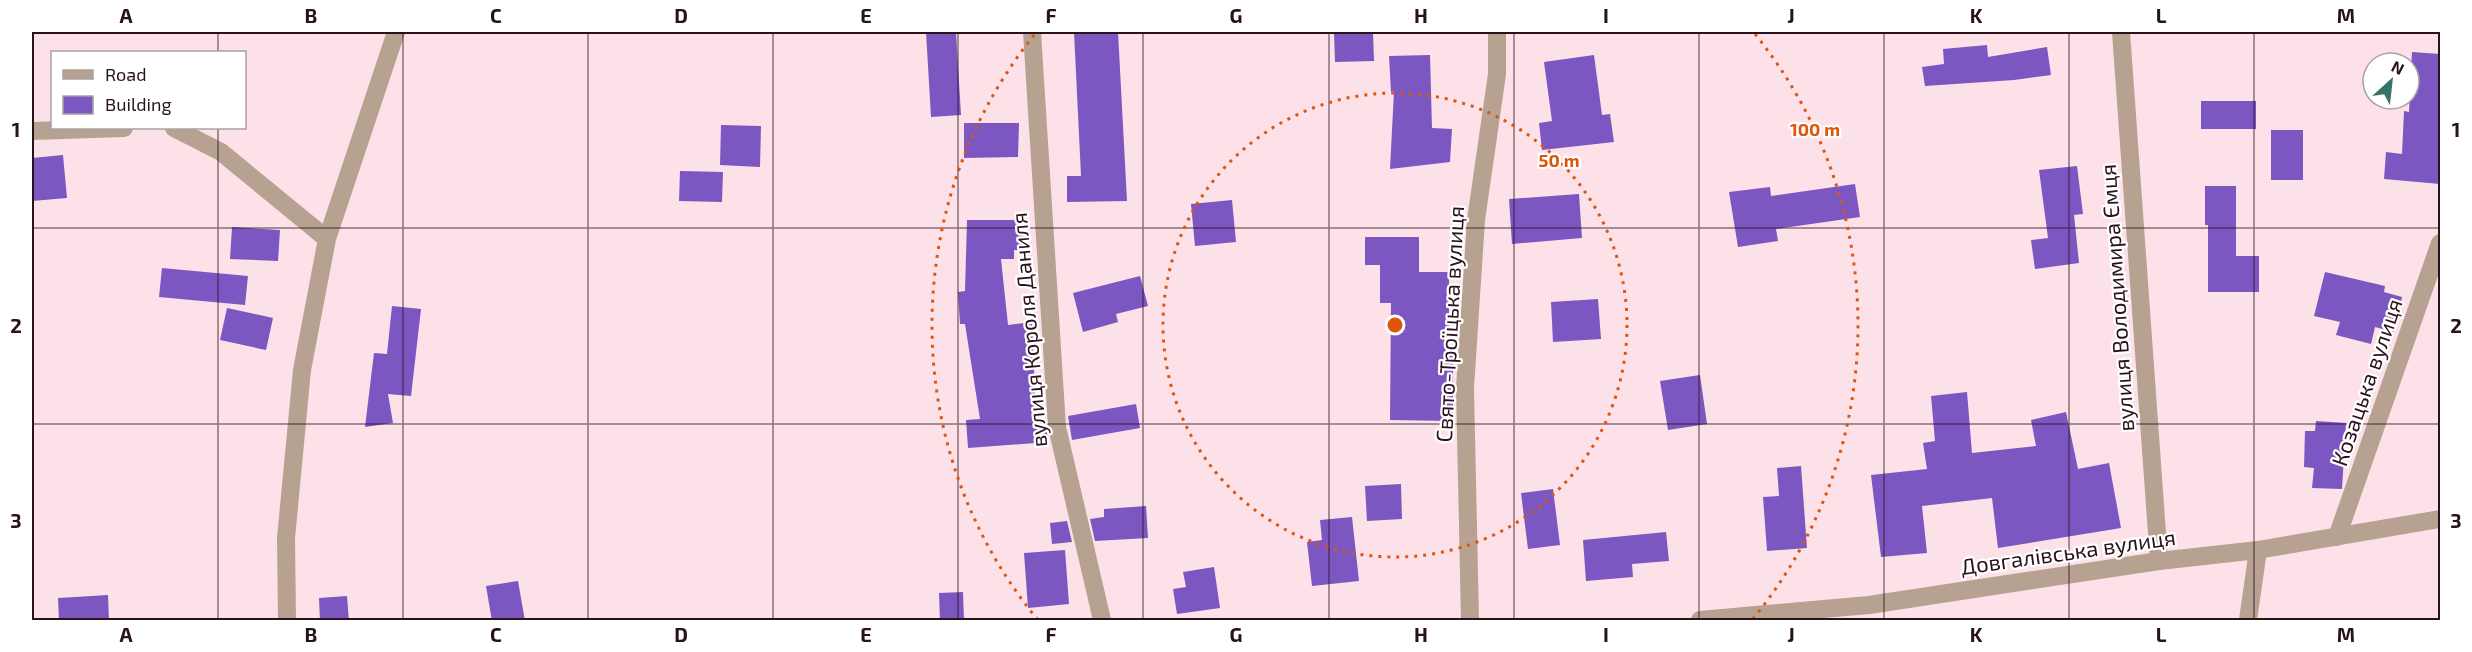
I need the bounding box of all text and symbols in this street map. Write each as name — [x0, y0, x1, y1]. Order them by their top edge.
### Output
text: A — [119, 3, 133, 27]
text: B — [305, 3, 317, 27]
text: C — [490, 3, 502, 27]
text: D — [674, 3, 688, 27]
text: E — [860, 3, 872, 27]
text: F — [1045, 3, 1057, 27]
text: G — [1230, 3, 1242, 27]
text: H — [1414, 3, 1428, 27]
text: I — [1603, 3, 1609, 27]
text: J — [1787, 3, 1795, 27]
text: K — [1970, 3, 1983, 27]
text: L — [2156, 3, 2167, 27]
text: M — [2337, 3, 2355, 27]
legend — [51, 51, 246, 129]
north arrow — [2361, 51, 2421, 111]
text: N — [2389, 56, 2408, 78]
text: Road — [105, 63, 146, 85]
text: Building — [105, 93, 172, 115]
text: 1 — [12, 117, 20, 141]
text: 1 — [2452, 117, 2460, 141]
text: 100 m — [1790, 118, 1840, 140]
text: 50 m — [1538, 149, 1580, 171]
street label: вулиця Володимира Ємця — [2094, 163, 2139, 433]
street label: Свято-Троїцька вулиця — [1430, 205, 1469, 443]
street label: вулиця Короля Даниля — [1005, 211, 1052, 449]
street label: Козацька вулиця — [2325, 295, 2408, 469]
text: 2 — [10, 313, 22, 337]
text: 2 — [2450, 313, 2462, 337]
centre of rings — [1385, 315, 1405, 335]
text: 3 — [10, 508, 22, 532]
text: 3 — [2450, 508, 2462, 532]
street label: Довгалівська вулиця — [1959, 523, 2177, 580]
text: A — [119, 622, 133, 646]
text: B — [305, 622, 317, 646]
text: C — [490, 622, 502, 646]
text: D — [674, 622, 688, 646]
text: E — [860, 622, 872, 646]
text: F — [1045, 622, 1057, 646]
text: G — [1230, 622, 1242, 646]
text: H — [1414, 622, 1428, 646]
text: I — [1603, 622, 1609, 646]
text: J — [1787, 622, 1795, 646]
text: K — [1970, 622, 1983, 646]
text: L — [2156, 622, 2167, 646]
text: M — [2337, 622, 2355, 646]

